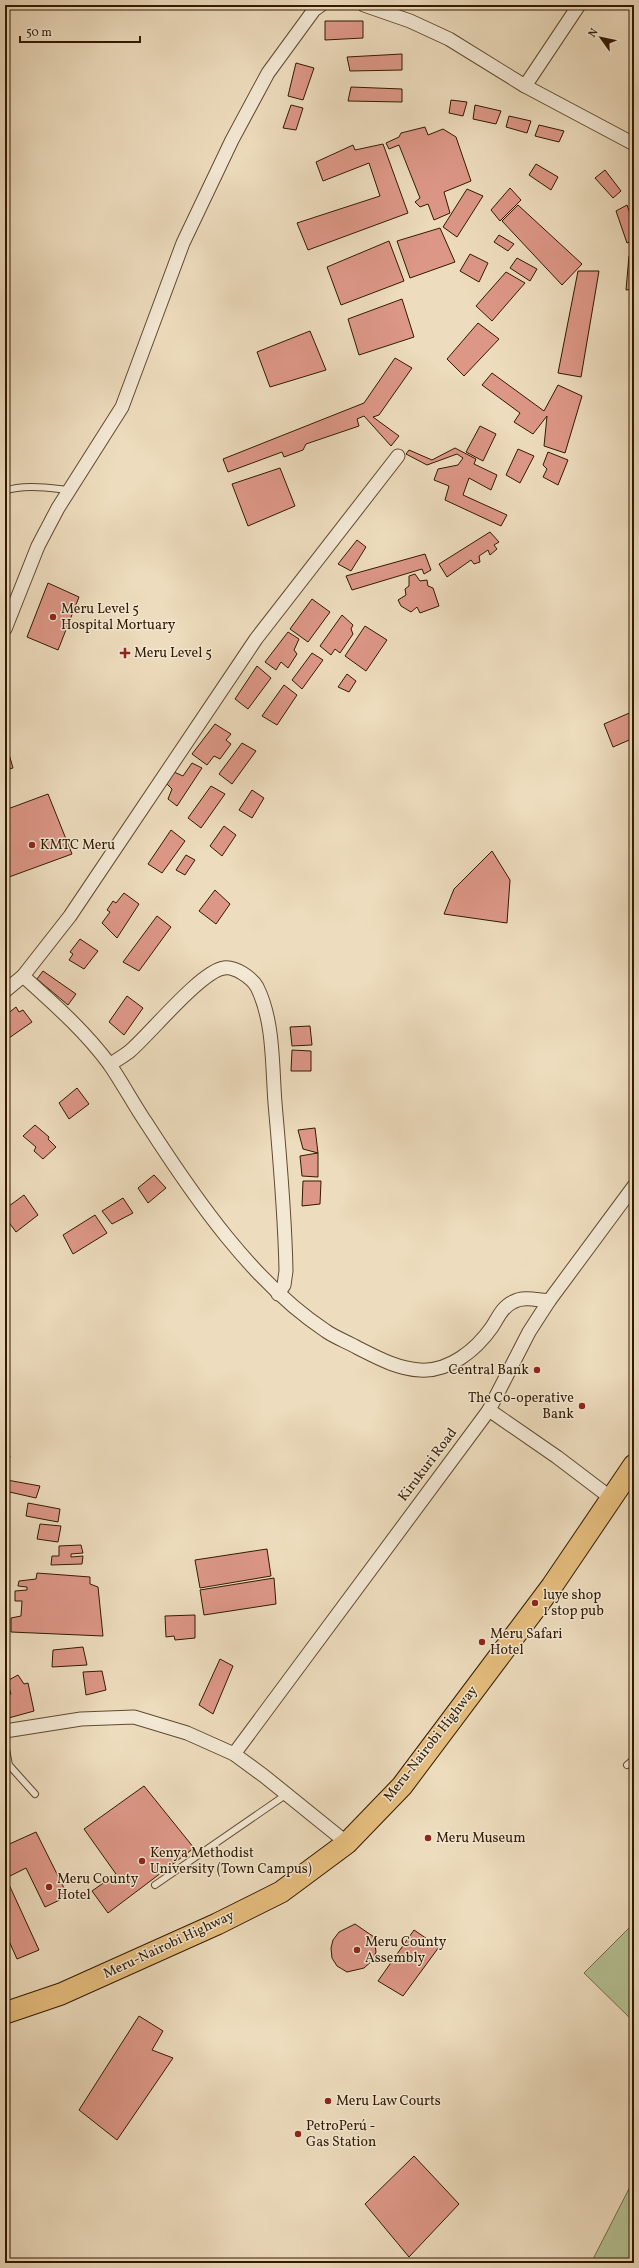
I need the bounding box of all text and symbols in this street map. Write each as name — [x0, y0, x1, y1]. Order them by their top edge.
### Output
scale bar — [20, 18, 140, 44]
north arrow — [581, 18, 621, 58]
text: 50 m — [26, 25, 52, 41]
text: N — [585, 26, 602, 41]
place label: Meru Level 5 Hospital Mortuary — [61, 600, 176, 635]
marker: Meru Level 5 Hospital Mortuary — [48, 612, 58, 622]
place label: Meru Level 5 — [134, 644, 212, 663]
marker: Meru Level 5 — [119, 647, 131, 659]
place label: KMTC Meru — [40, 836, 115, 855]
marker: KMTC Meru — [27, 840, 37, 850]
place label: Central Bank — [448, 1361, 529, 1380]
marker: Central Bank — [532, 1365, 542, 1375]
place label: The Co-operative Bank — [468, 1389, 574, 1424]
marker: The Co-operative Bank — [577, 1401, 587, 1411]
street label: Kirukuri Road — [394, 1424, 462, 1506]
place label: luye shop 1 stop pub — [543, 1586, 604, 1621]
marker: luye shop 1 stop pub — [530, 1598, 540, 1608]
place label: Meru Safari Hotel — [490, 1625, 563, 1660]
marker: Meru Safari Hotel — [477, 1637, 487, 1647]
street label: Meru-Nairobi Highway — [380, 1682, 483, 1806]
place label: Meru Museum — [436, 1829, 526, 1848]
marker: Meru Museum — [423, 1833, 433, 1843]
place label: Kenya Methodist University (Town Campus) — [150, 1844, 312, 1879]
marker: Kenya Methodist University (Town Campus) — [137, 1856, 147, 1866]
place label: Meru County Hotel — [57, 1870, 139, 1905]
marker: Meru County Hotel — [44, 1882, 54, 1892]
street label: Meru-Nairobi Highway — [100, 1906, 238, 1984]
place label: Meru County Assembly — [365, 1933, 447, 1968]
marker: Meru County Assembly — [352, 1945, 362, 1955]
place label: Meru Law Courts — [336, 2092, 441, 2111]
marker: Meru Law Courts — [323, 2096, 333, 2106]
place label: PetroPerú - Gas Station — [306, 2117, 376, 2152]
marker: PetroPerú - Gas Station — [293, 2129, 303, 2139]

